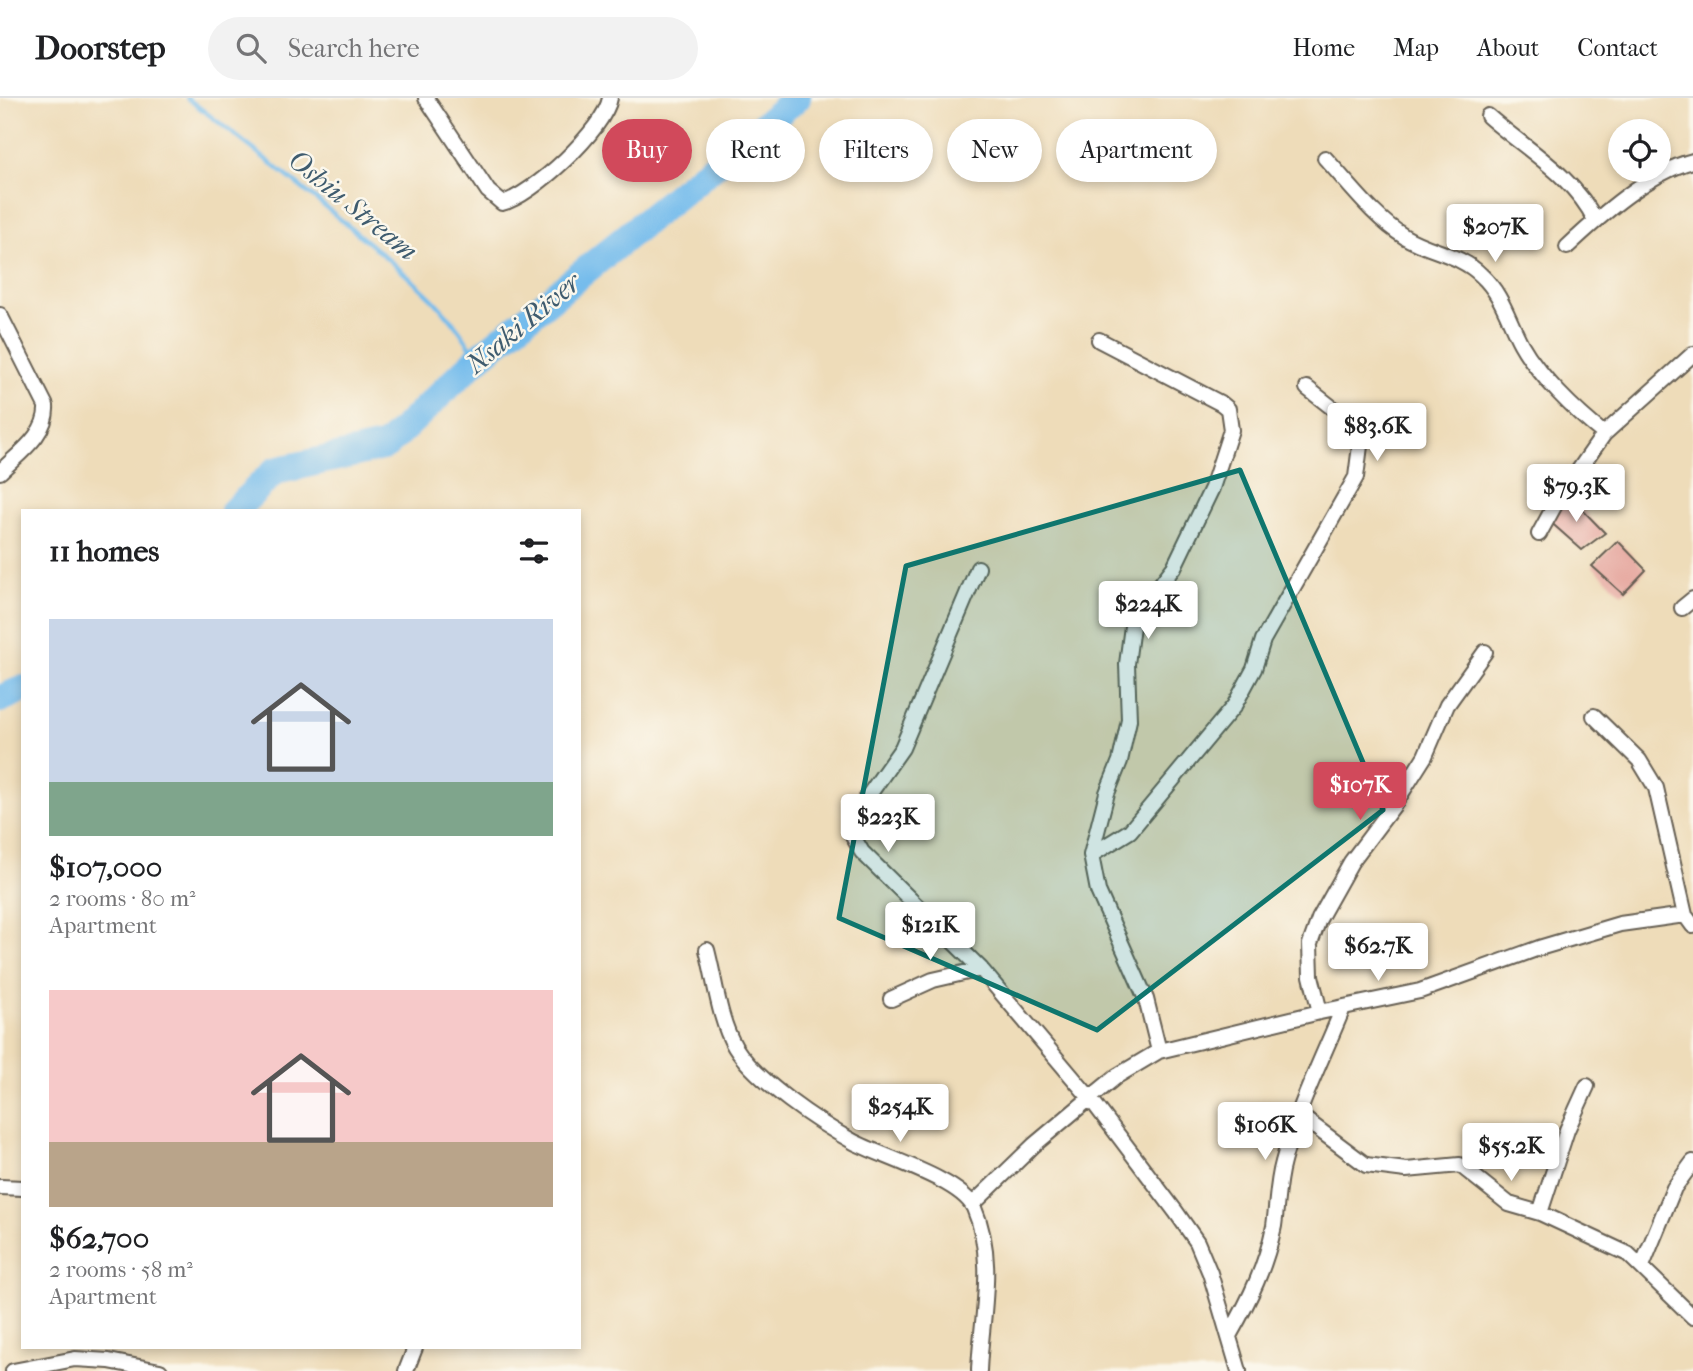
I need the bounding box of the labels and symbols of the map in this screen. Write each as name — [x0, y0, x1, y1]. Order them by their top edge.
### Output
water label: Oshiu Stream — [282, 143, 424, 267]
pin: $207K — [1446, 204, 1544, 264]
water label: Nsaki River — [458, 264, 589, 381]
pin: $83.6K — [1320, 404, 1434, 463]
pin: $79.3K — [1519, 464, 1633, 524]
pin: $224K — [1099, 582, 1197, 641]
pin: $107K — [1311, 762, 1409, 822]
pin: $223K — [839, 794, 937, 854]
pin: $121K — [881, 902, 979, 962]
pin: $62.7K — [1321, 924, 1435, 983]
pin: $254K — [851, 1084, 949, 1144]
pin: $106K — [1216, 1102, 1314, 1162]
pin: $55.2K — [1454, 1124, 1568, 1183]

